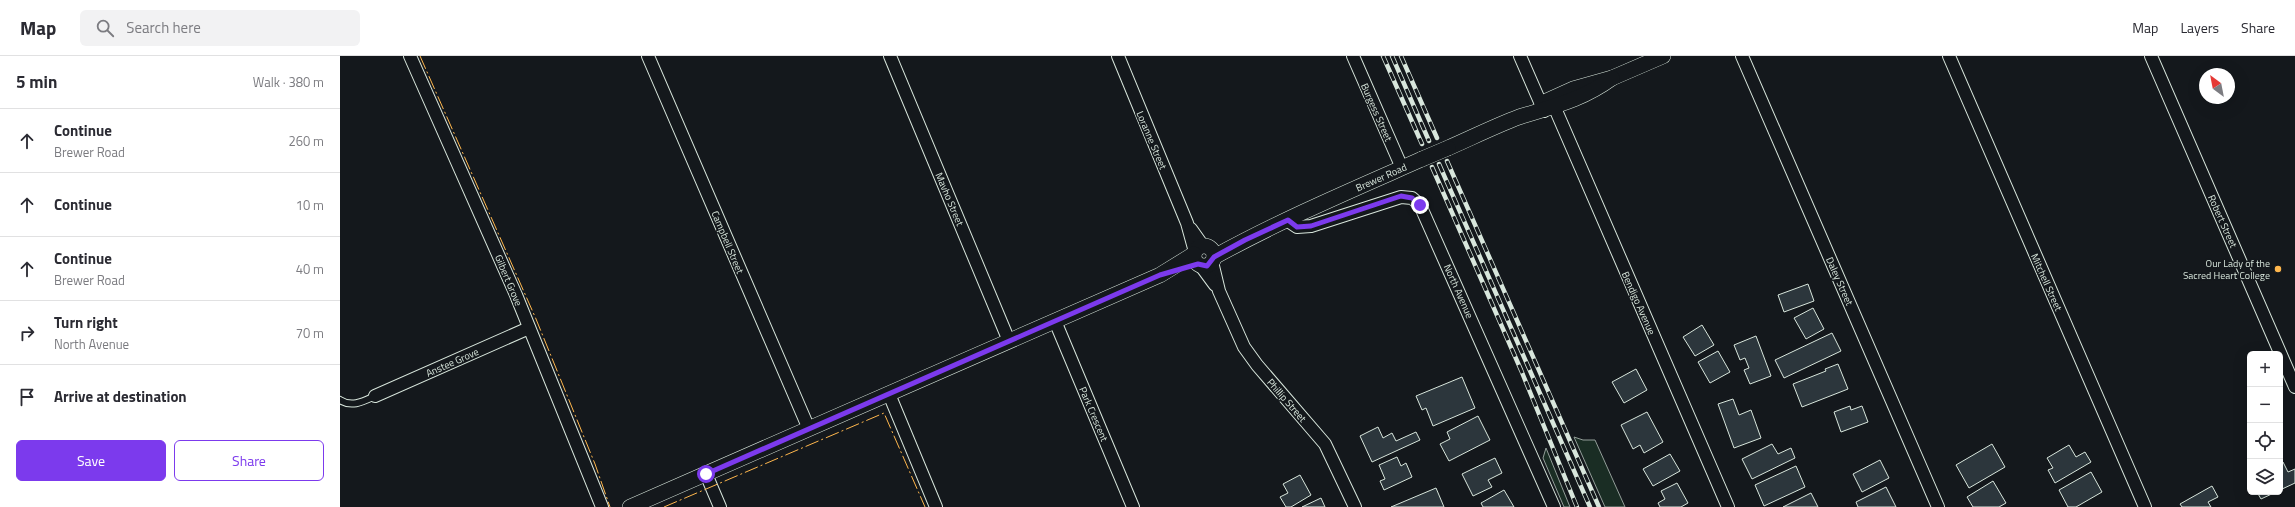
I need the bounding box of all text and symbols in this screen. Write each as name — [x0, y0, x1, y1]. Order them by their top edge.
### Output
search box — [80, 10, 360, 46]
text: Map — [20, 13, 56, 42]
text: Search here — [126, 16, 201, 39]
icon: search — [94, 17, 116, 39]
text: Map — [2132, 17, 2158, 38]
text: Layers — [2180, 17, 2219, 38]
text: Share — [2241, 17, 2275, 38]
north arrow — [2199, 68, 2235, 104]
text: 5 min — [16, 69, 57, 95]
text: Walk · 380 m — [253, 72, 324, 92]
street label: Burgess Street — [1357, 81, 1396, 144]
street label: Loranne Street — [1132, 109, 1171, 172]
text: Continue — [54, 119, 112, 142]
icon: ahead — [16, 130, 38, 152]
text: 260 m — [288, 131, 324, 151]
text: Brewer Road — [54, 142, 125, 162]
street label: Brewer Road — [1353, 160, 1409, 195]
street label: Mavho Street — [932, 170, 968, 229]
street label: Robert Street — [2204, 192, 2241, 251]
text: Continue — [54, 193, 112, 216]
icon: ahead — [16, 194, 38, 216]
text: 10 m — [296, 195, 324, 215]
route end — [1411, 196, 1429, 214]
street label: Campbell Street — [708, 208, 748, 276]
text: Continue — [54, 247, 112, 270]
street label: Mitchell Street — [2027, 251, 2066, 314]
street label: Gilbert Grove — [491, 252, 526, 308]
street label: Daley Street — [1822, 255, 1857, 308]
place label: Our Lady of the Sacred Heart College — [2183, 256, 2270, 283]
icon: ahead — [16, 258, 38, 280]
text: 40 m — [296, 259, 324, 279]
street label: North Avenue — [1440, 262, 1477, 321]
marker: Our Lady of the Sacred Heart College — [2273, 264, 2283, 274]
street label: Bendigo Avenue — [1618, 269, 1659, 337]
text: Brewer Road — [54, 270, 125, 290]
text: Turn right — [54, 311, 118, 334]
icon: right — [16, 322, 38, 344]
text: 70 m — [296, 323, 324, 343]
text: North Avenue — [54, 334, 129, 354]
street label: Anstee Grove — [423, 344, 481, 381]
map controls — [2247, 351, 2283, 495]
button: + — [2247, 351, 2283, 387]
street label: Phillip Street — [1263, 375, 1310, 426]
text: Arrive at destination — [54, 385, 187, 408]
street label: Park Crescent — [1075, 385, 1112, 444]
icon: arrive — [16, 386, 38, 408]
button: − — [2247, 387, 2283, 423]
button: locate — [2247, 423, 2283, 459]
button: Save — [16, 440, 166, 481]
button: Share — [174, 440, 324, 481]
button: layers — [2247, 459, 2283, 495]
route start — [697, 465, 715, 483]

